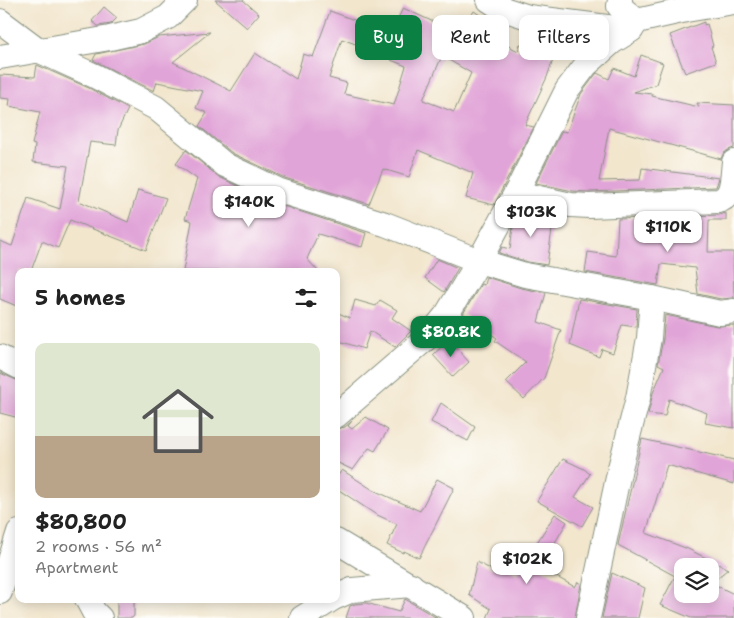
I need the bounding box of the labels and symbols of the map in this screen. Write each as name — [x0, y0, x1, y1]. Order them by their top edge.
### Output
pin: $140K — [214, 186, 284, 228]
pin: $103K — [496, 196, 566, 238]
pin: $110K — [633, 210, 703, 253]
pin: $80.8K — [410, 316, 492, 358]
pin: $102K — [492, 542, 562, 585]

